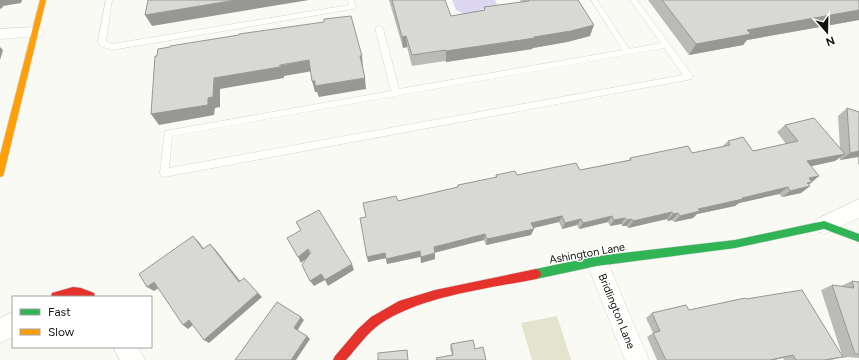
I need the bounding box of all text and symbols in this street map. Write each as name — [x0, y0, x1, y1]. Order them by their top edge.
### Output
north arrow — [807, 12, 847, 52]
text: N — [824, 33, 836, 48]
street label: Ashington Lane — [548, 240, 626, 267]
street label: Bridlington Lane — [596, 272, 638, 351]
legend — [12, 296, 152, 348]
text: Fast — [48, 305, 71, 319]
text: Slow — [48, 325, 75, 339]

